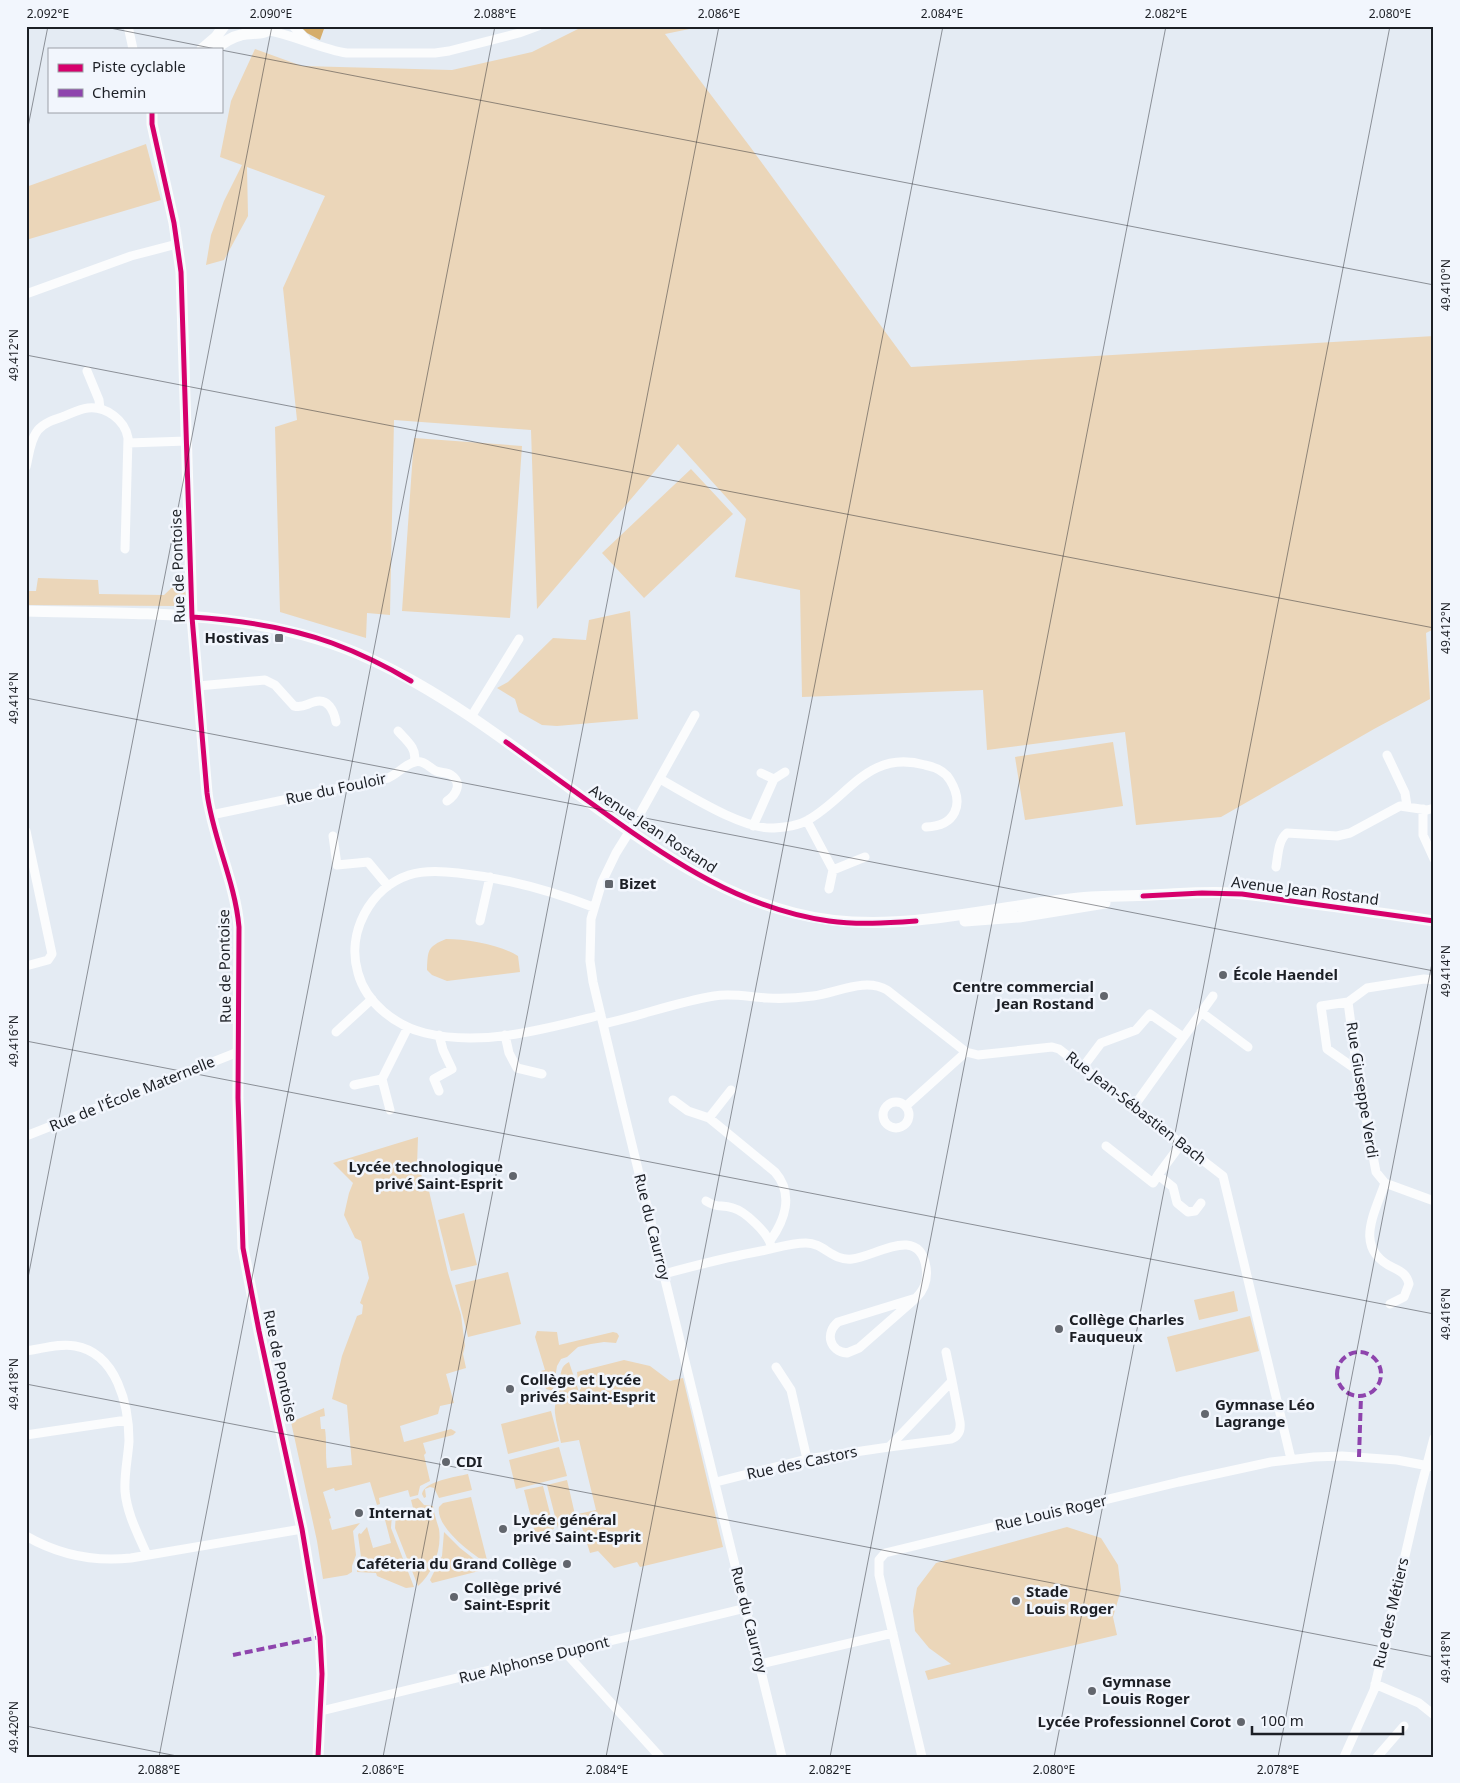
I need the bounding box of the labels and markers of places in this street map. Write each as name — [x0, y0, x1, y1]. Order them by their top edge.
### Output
place label: Hostivas — [205, 627, 269, 647]
marker: Hostivas — [273, 632, 285, 644]
place label: Bizet — [619, 873, 657, 893]
marker: Bizet — [603, 878, 615, 890]
place label: École Haendel — [1233, 964, 1338, 984]
marker: École Haendel — [1217, 969, 1229, 981]
place label: Centre commercial Jean Rostand — [952, 976, 1094, 1013]
marker: Centre commercial Jean Rostand — [1098, 990, 1110, 1002]
place label: Lycée technologique privé Saint-Esprit — [348, 1156, 503, 1193]
marker: Lycée technologique privé Saint-Esprit — [507, 1170, 519, 1182]
place label: Collège Charles Fauqueux — [1069, 1309, 1184, 1346]
marker: Collège Charles Fauqueux — [1053, 1323, 1065, 1335]
place label: Collège et Lycée privés Saint-Esprit — [520, 1369, 656, 1406]
marker: Collège et Lycée privés Saint-Esprit — [504, 1383, 516, 1395]
place label: Gymnase Léo Lagrange — [1215, 1394, 1315, 1431]
marker: Gymnase Léo Lagrange — [1199, 1408, 1211, 1420]
place label: CDI — [456, 1451, 483, 1471]
marker: CDI — [440, 1456, 452, 1468]
place label: Internat — [369, 1502, 432, 1522]
marker: Internat — [353, 1507, 365, 1519]
place label: Lycée général privé Saint-Esprit — [513, 1509, 641, 1546]
marker: Lycée général privé Saint-Esprit — [497, 1523, 509, 1535]
place label: Caféteria du Grand Collège — [356, 1553, 557, 1573]
marker: Caféteria du Grand Collège — [561, 1558, 573, 1570]
place label: Collège privé Saint-Esprit — [464, 1577, 561, 1614]
place label: Stade Louis Roger — [1026, 1581, 1114, 1618]
marker: Collège privé Saint-Esprit — [448, 1591, 460, 1603]
marker: Stade Louis Roger — [1010, 1595, 1022, 1607]
place label: Gymnase Louis Roger — [1102, 1671, 1190, 1708]
marker: Gymnase Louis Roger — [1086, 1685, 1098, 1697]
place label: Lycée Professionnel Corot — [1038, 1711, 1231, 1731]
marker: Lycée Professionnel Corot — [1235, 1716, 1247, 1728]

